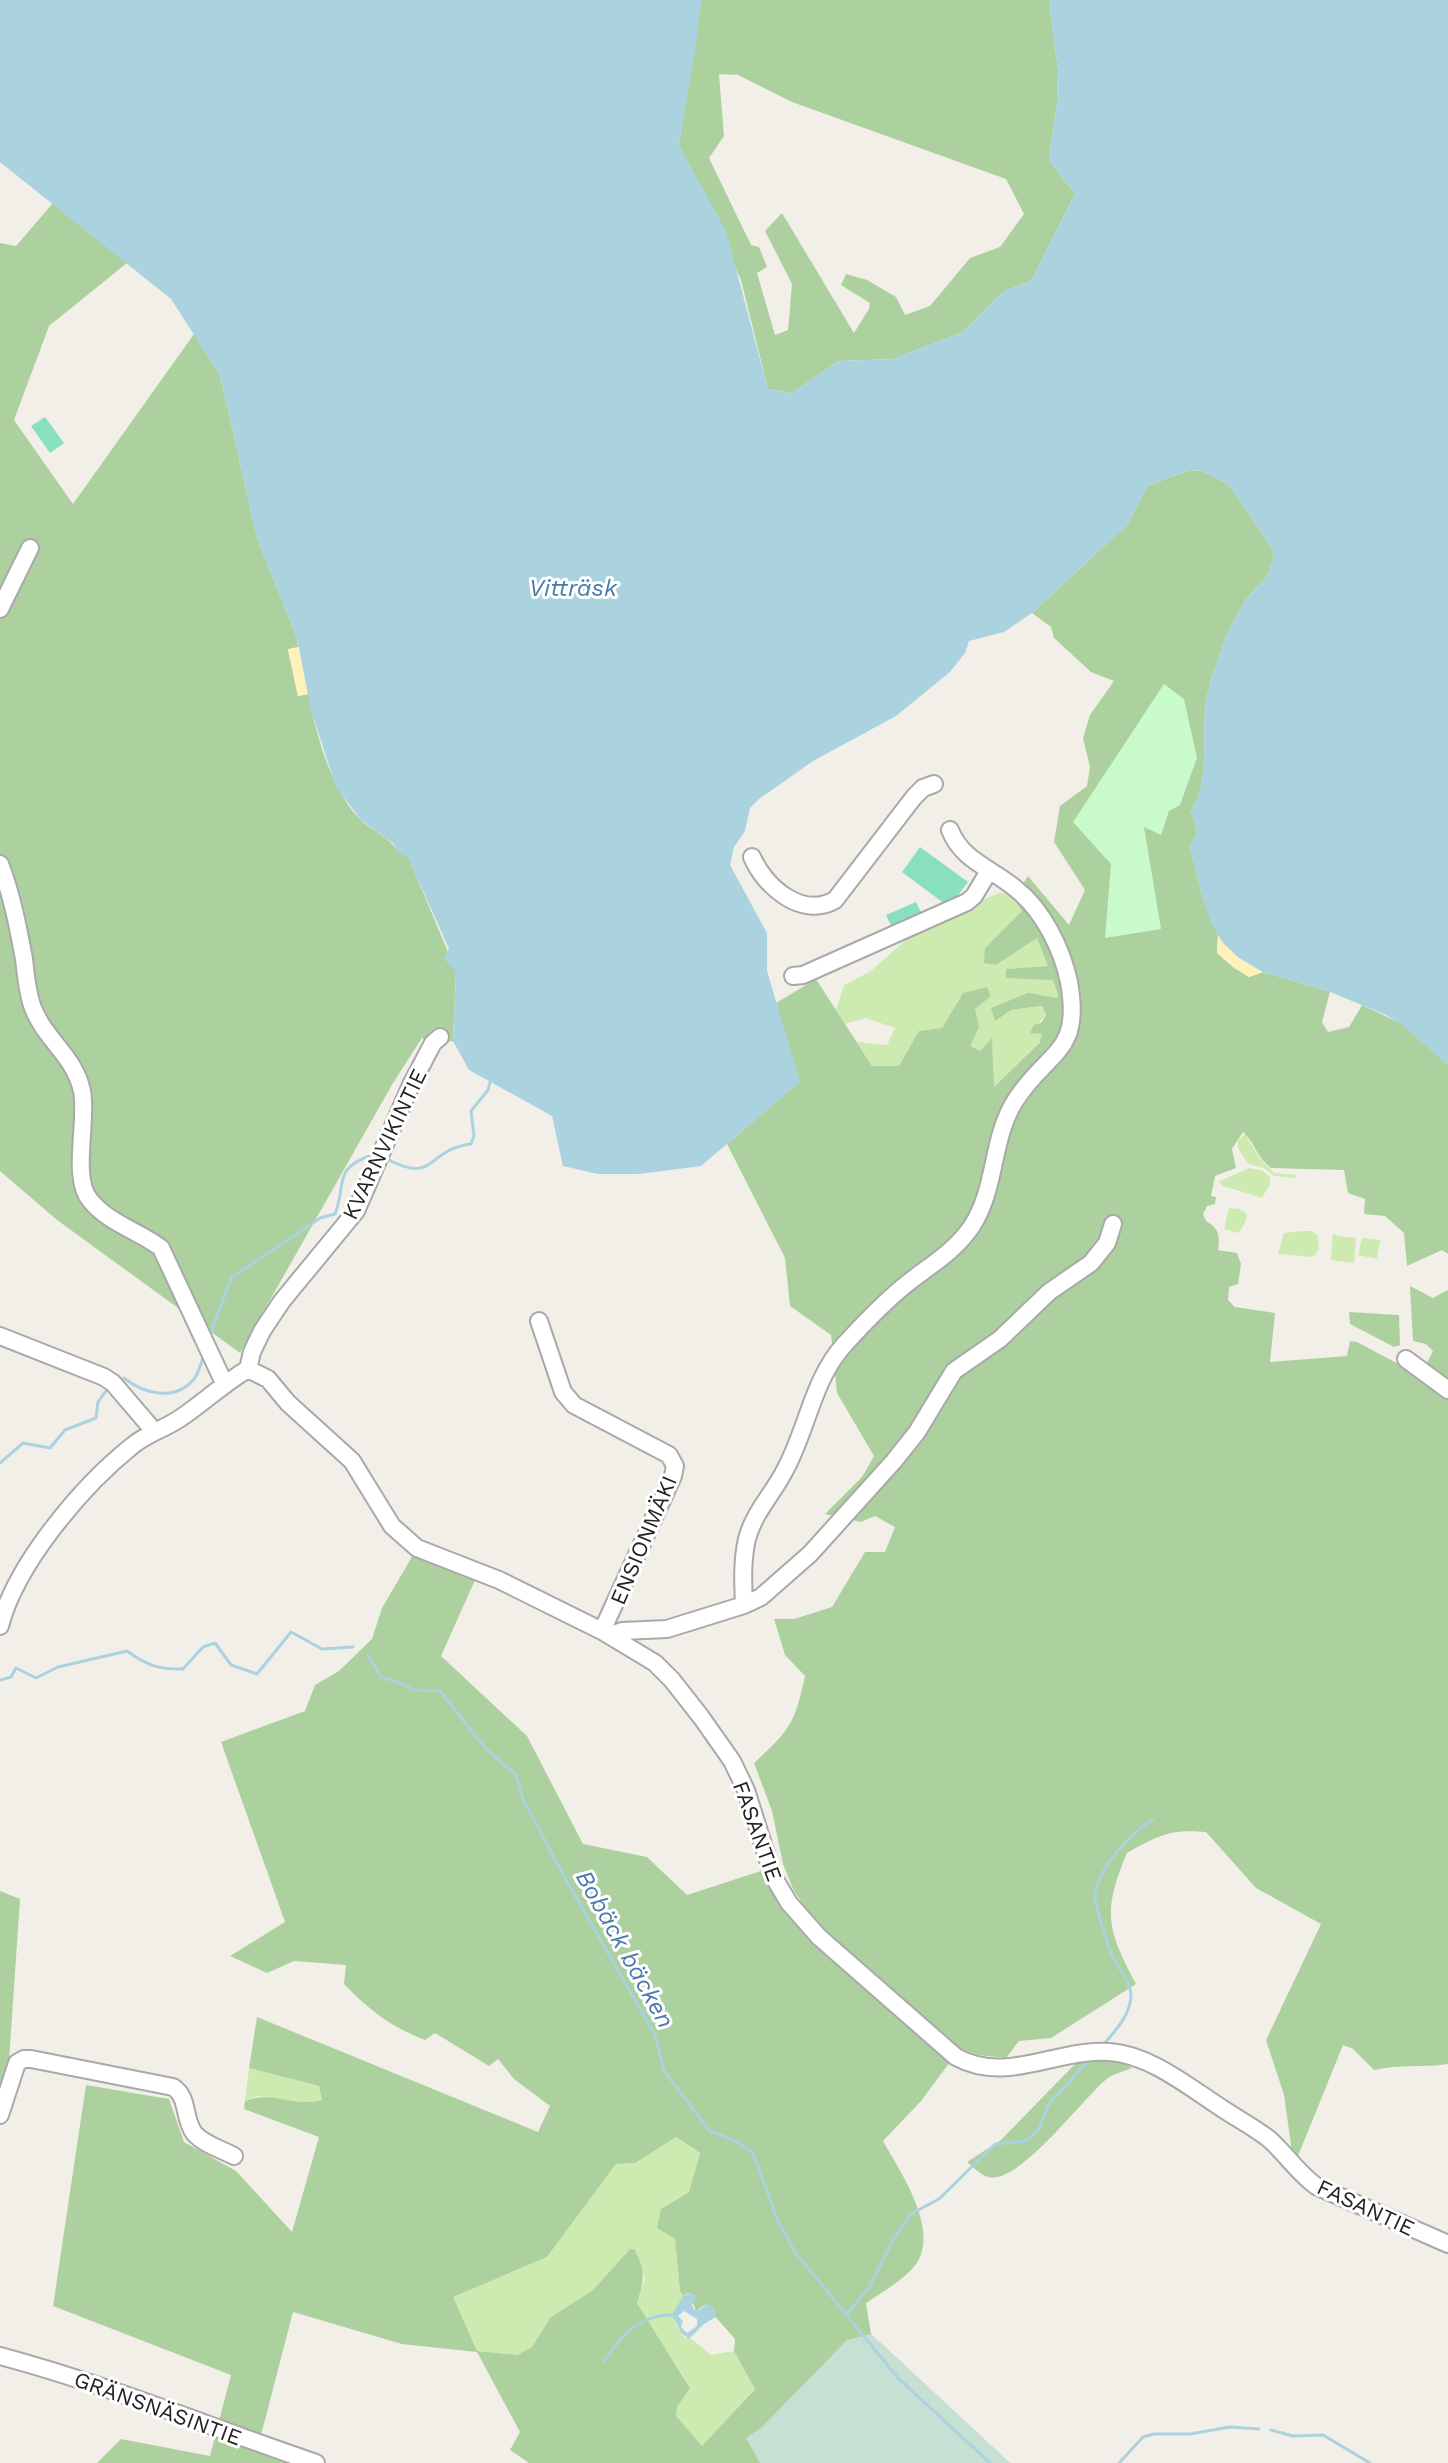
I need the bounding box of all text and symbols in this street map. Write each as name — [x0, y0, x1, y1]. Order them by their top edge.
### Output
water label: Vitträsk — [529, 574, 618, 602]
street label: KVARNVIKINTIE — [337, 1065, 432, 1224]
street label: ENSIONMÄKI — [605, 1472, 682, 1608]
street label: FASANTIE — [728, 1778, 787, 1885]
water label: Bobäck bäcken — [570, 1865, 680, 2033]
street label: FASANTIE — [1313, 2174, 1418, 2241]
street label: GRÄNSNÄSINTIE — [71, 2367, 245, 2450]

